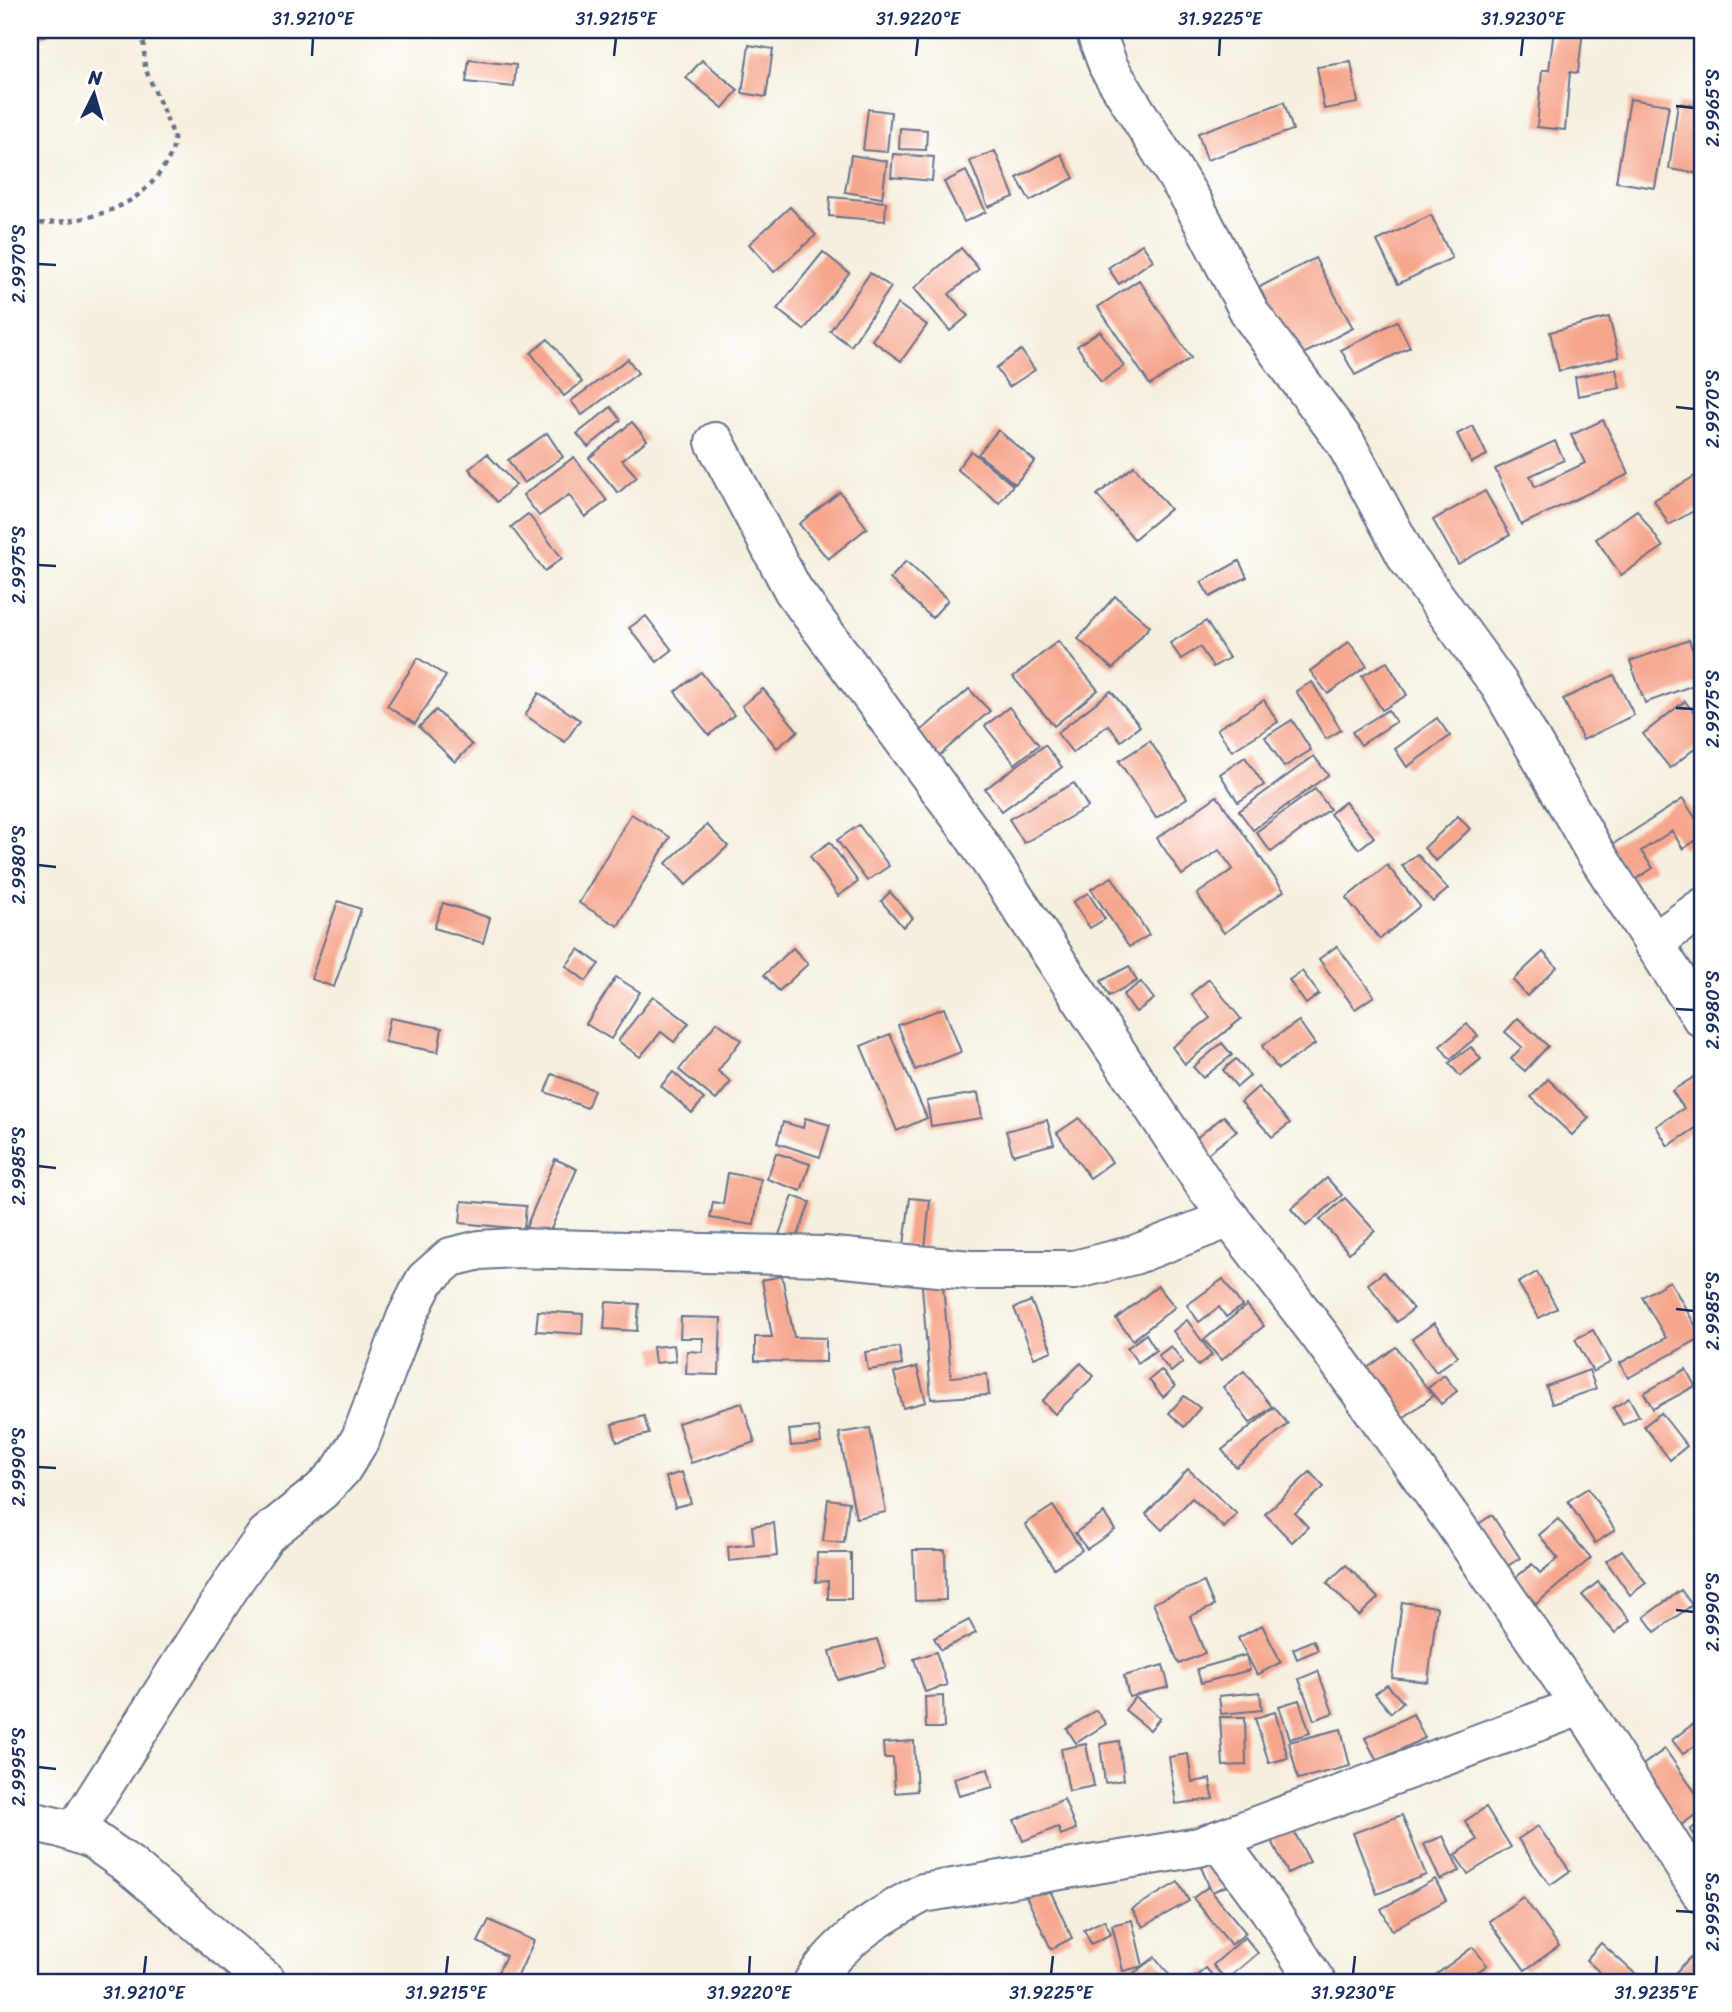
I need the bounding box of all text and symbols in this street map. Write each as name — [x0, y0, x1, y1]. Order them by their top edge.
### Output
text: 31.9210°E — [272, 3, 355, 35]
text: 31.9215°E — [576, 3, 657, 35]
text: 31.9220°E — [876, 3, 961, 35]
text: 31.9225°E — [1178, 3, 1263, 35]
text: 31.9230°E — [1481, 3, 1566, 35]
north arrow — [60, 60, 130, 130]
text: N — [86, 60, 104, 95]
text: 2.9965°S — [1697, 69, 1729, 147]
text: 2.9970°S — [3, 225, 35, 303]
text: 2.9970°S — [1697, 370, 1729, 448]
text: 2.9975°S — [3, 526, 35, 604]
text: 2.9975°S — [1697, 670, 1729, 748]
text: 2.9980°S — [3, 825, 35, 905]
text: 2.9980°S — [1697, 970, 1729, 1050]
text: 2.9985°S — [3, 1127, 35, 1205]
text: 2.9985°S — [1697, 1272, 1729, 1350]
text: 2.9990°S — [3, 1427, 35, 1507]
text: 2.9990°S — [1697, 1572, 1729, 1652]
text: 2.9995°S — [3, 1728, 35, 1806]
text: 2.9995°S — [1697, 1873, 1729, 1951]
text: 31.9210°E — [103, 1977, 186, 2009]
text: 31.9215°E — [406, 1977, 487, 2009]
text: 31.9220°E — [707, 1977, 792, 2009]
text: 31.9225°E — [1009, 1977, 1094, 2009]
text: 31.9230°E — [1311, 1977, 1396, 2009]
text: 31.9235°E — [1614, 1977, 1699, 2009]

